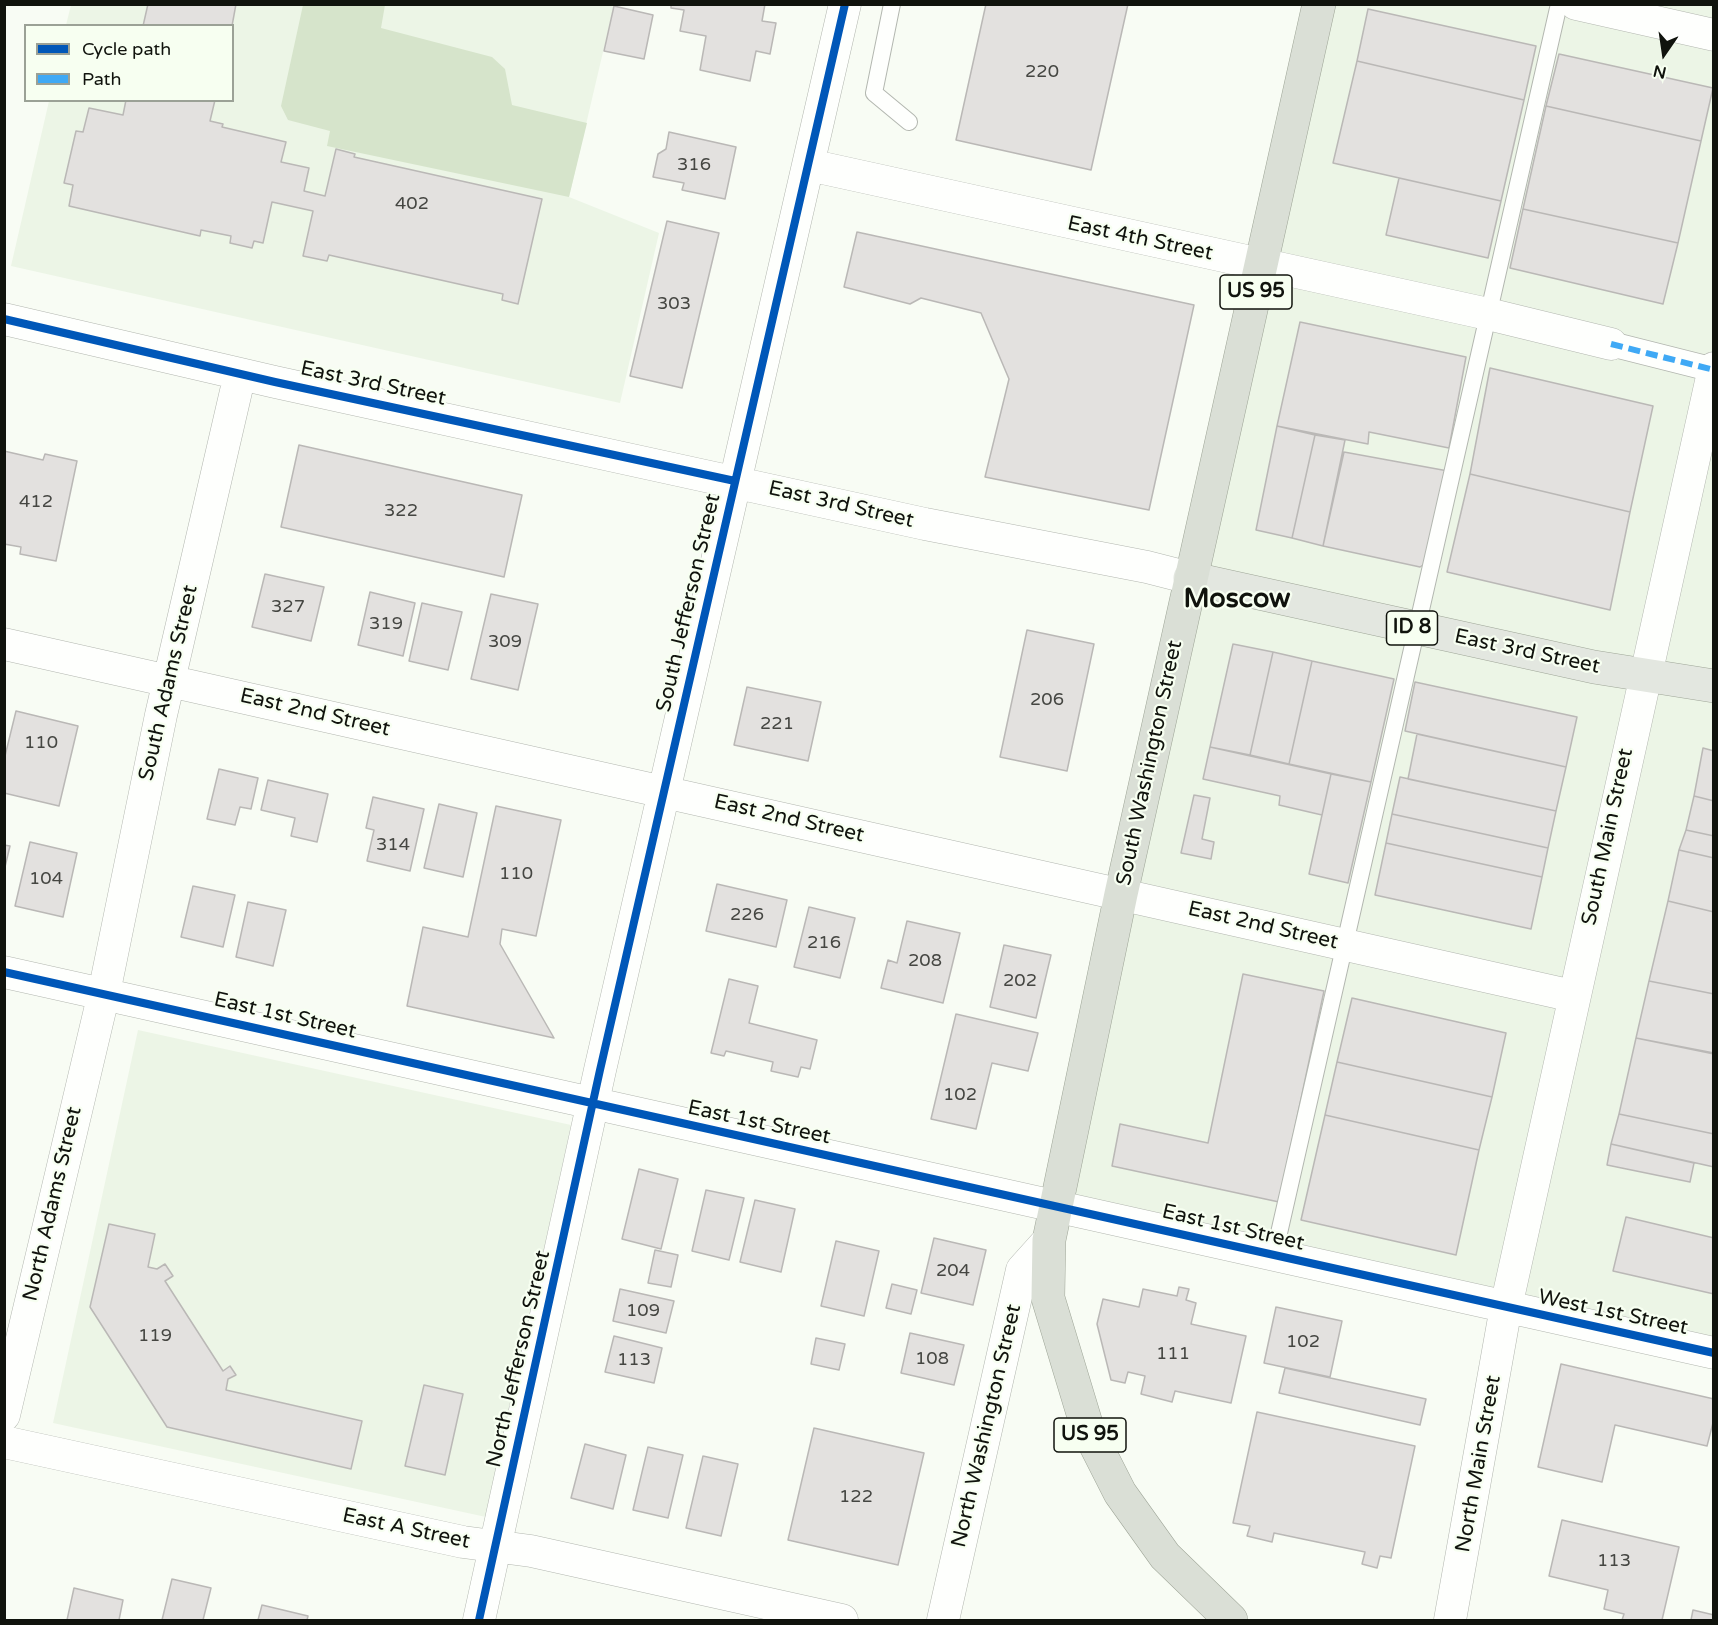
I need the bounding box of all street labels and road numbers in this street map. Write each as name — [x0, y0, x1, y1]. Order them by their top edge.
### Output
street label: East 4th Street — [1065, 211, 1215, 267]
road number: US 95 — [1220, 275, 1292, 309]
street label: East 3rd Street — [298, 356, 448, 412]
street label: East 3rd Street — [766, 476, 916, 534]
street label: South Jefferson Street — [652, 491, 726, 715]
street label: South Adams Street — [134, 583, 204, 783]
road number: ID 8 — [1386, 611, 1438, 645]
street label: East 3rd Street — [1452, 624, 1602, 680]
street label: South Washington Street — [1112, 638, 1188, 888]
street label: East 2nd Street — [238, 683, 392, 743]
street label: South Main Street — [1577, 746, 1639, 928]
street label: East 2nd Street — [712, 789, 866, 849]
street label: East 2nd Street — [1186, 896, 1340, 956]
street label: East 1st Street — [211, 987, 359, 1045]
street label: East 1st Street — [685, 1096, 833, 1150]
street label: North Adams Street — [18, 1104, 88, 1304]
street label: East 1st Street — [1159, 1199, 1307, 1257]
street label: North Jefferson Street — [482, 1248, 556, 1470]
street label: West 1st Street — [1536, 1285, 1690, 1341]
street label: North Washington Street — [947, 1302, 1027, 1550]
street label: North Main Street — [1451, 1374, 1507, 1554]
road number: US 95 — [1054, 1418, 1126, 1452]
street label: East A Street — [340, 1503, 472, 1555]

